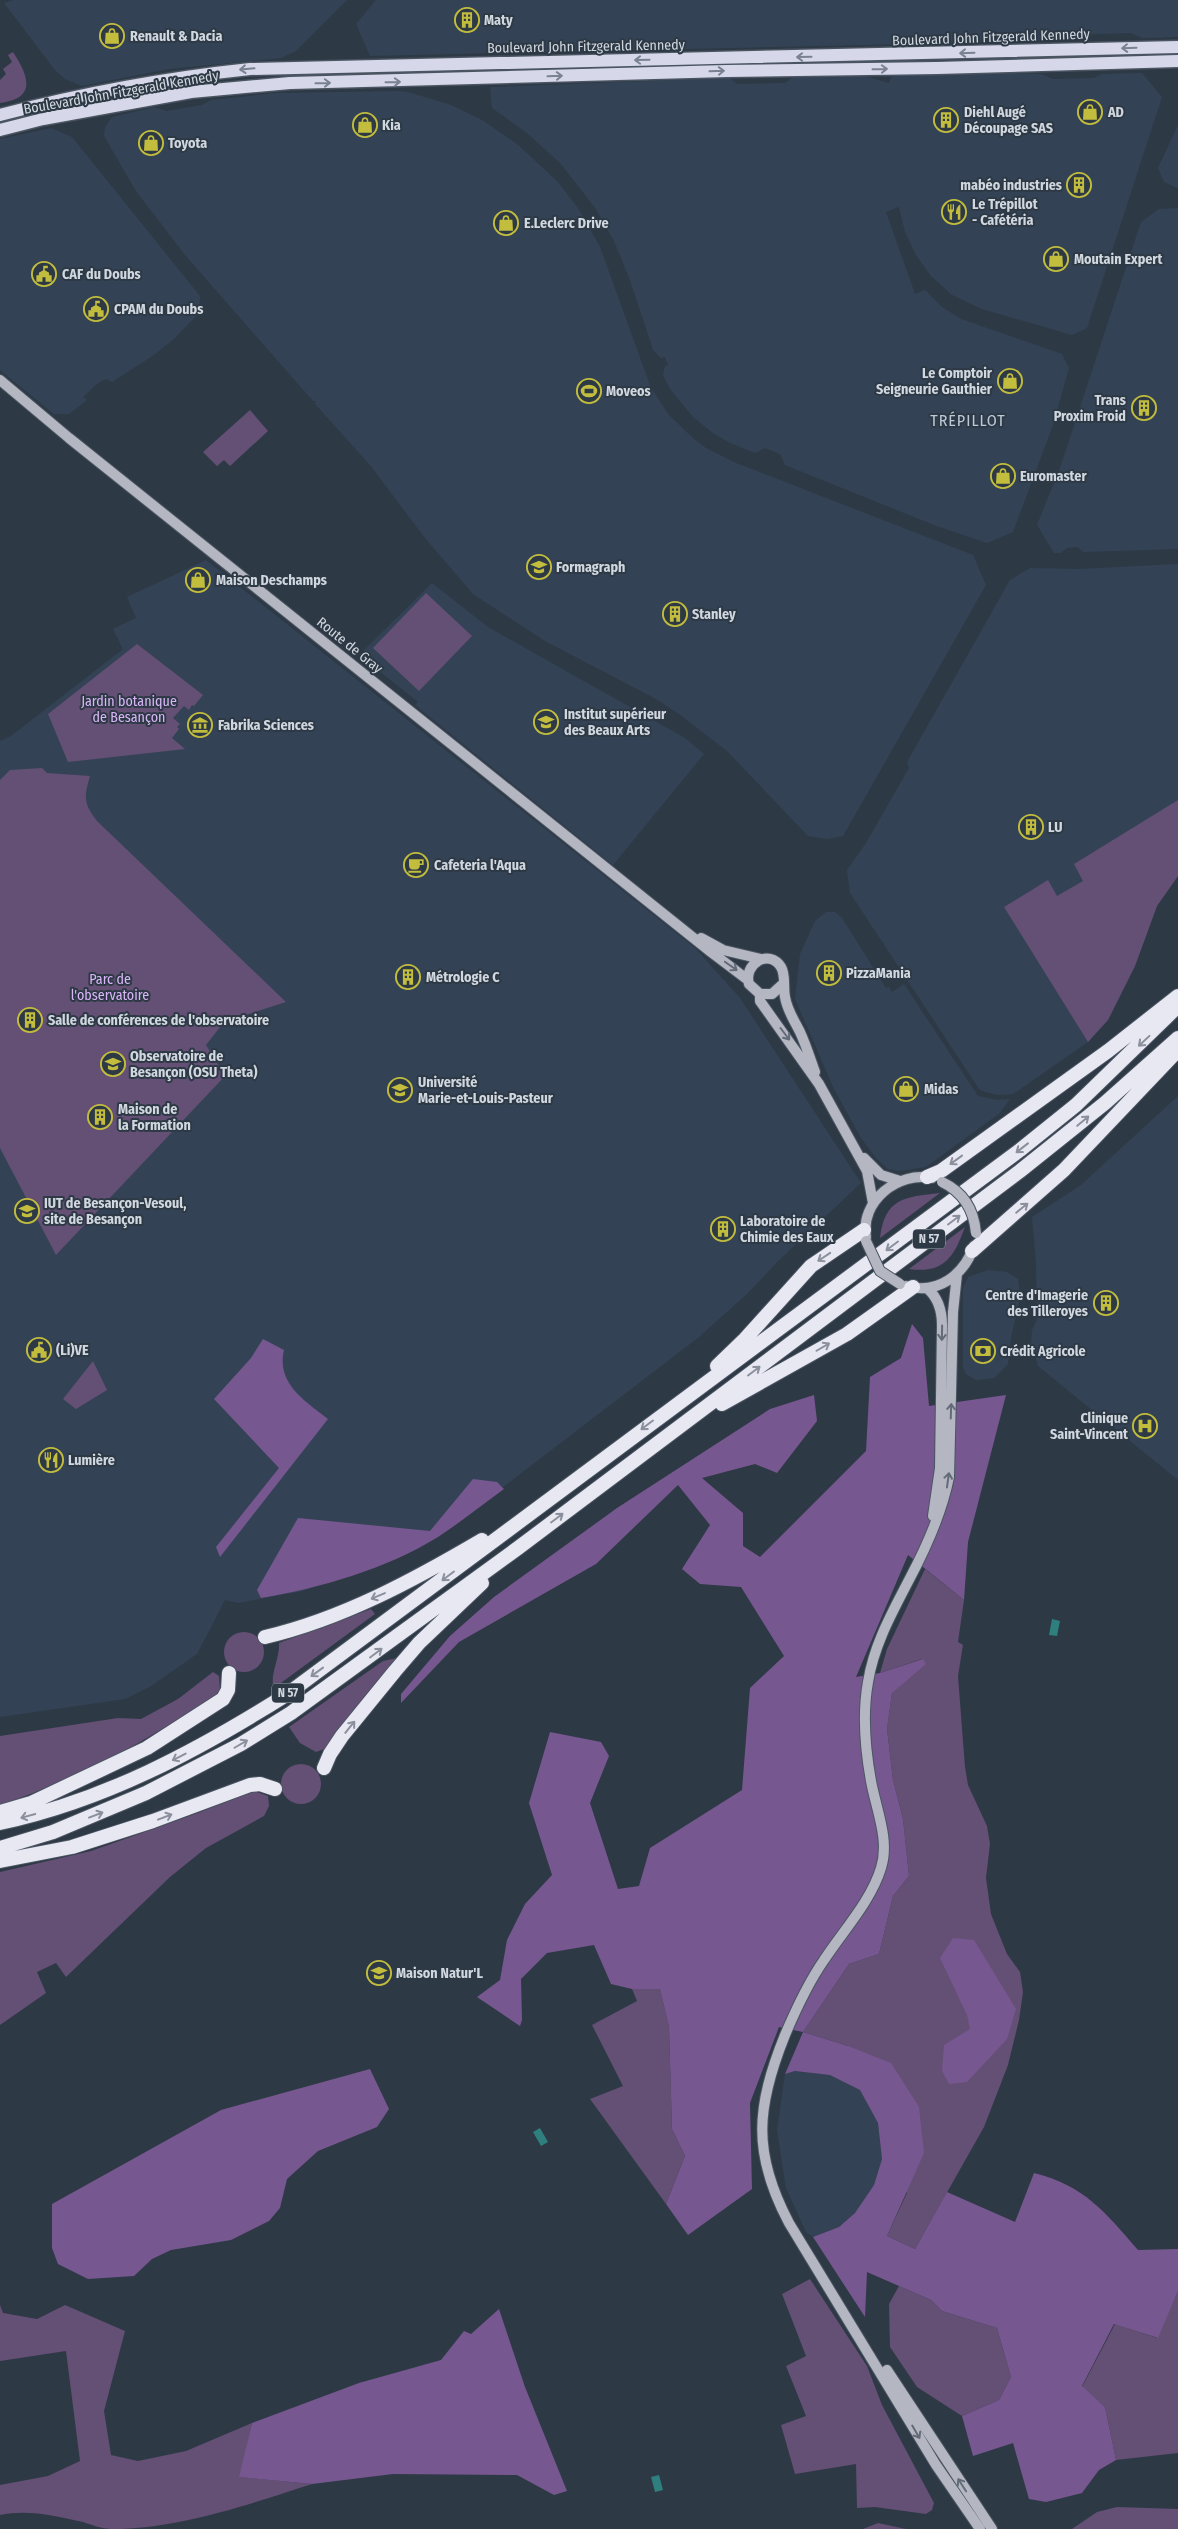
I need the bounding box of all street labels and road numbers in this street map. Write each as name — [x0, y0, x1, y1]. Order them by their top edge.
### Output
street label: Boulevard John Fitzgerald Kennedy — [892, 26, 1091, 49]
street label: Boulevard John Fitzgerald Kennedy — [487, 36, 686, 57]
street label: Boulevard John Fitzgerald Kennedy — [22, 67, 221, 118]
street label: Route de Gray — [313, 614, 387, 678]
road number: N 57 — [913, 1230, 945, 1248]
road number: N 57 — [272, 1684, 304, 1702]

